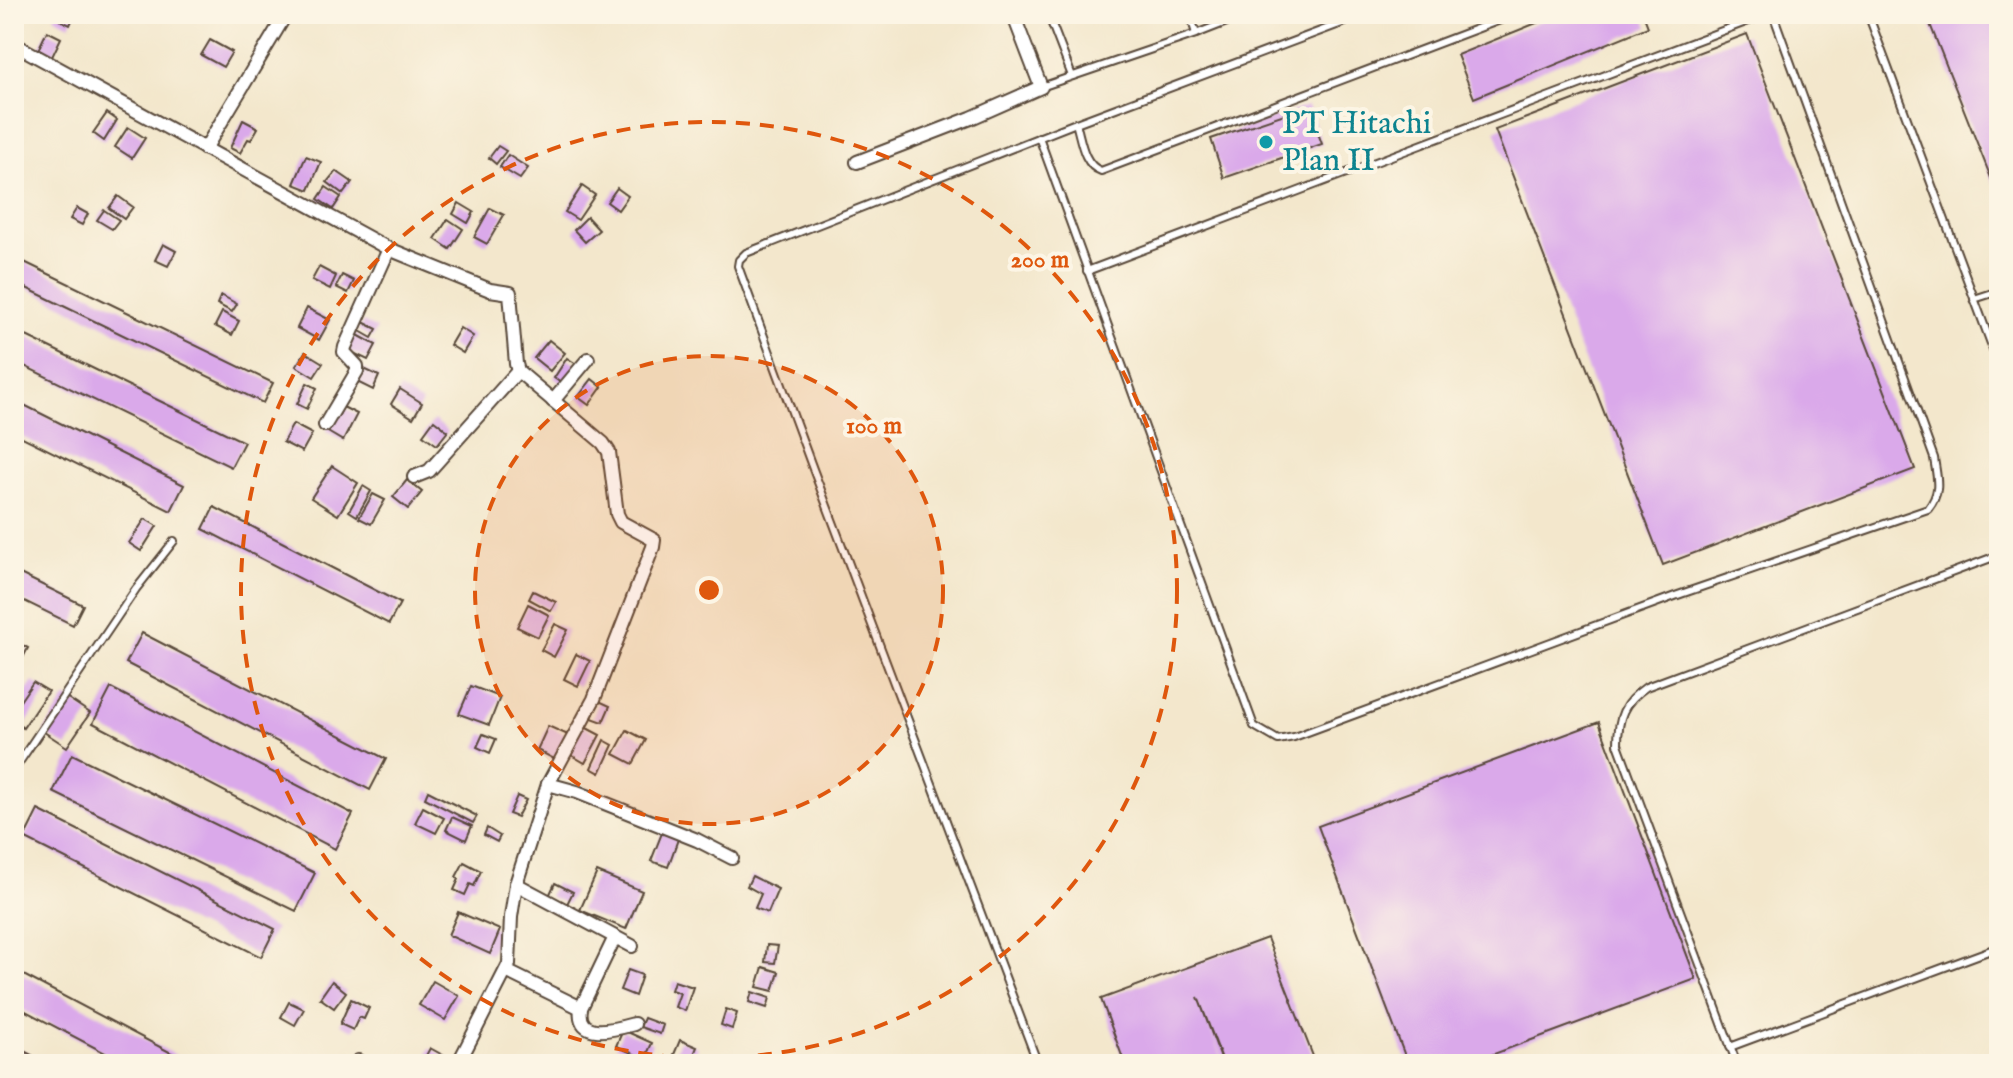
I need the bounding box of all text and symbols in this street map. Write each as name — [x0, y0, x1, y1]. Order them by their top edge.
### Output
place label: PT Hitachi Plan II — [1282, 104, 1431, 182]
marker: PT Hitachi Plan II — [1257, 133, 1275, 151]
text: 200 m — [1011, 245, 1070, 276]
text: 100 m — [846, 411, 903, 442]
centre of rings — [695, 576, 723, 604]

